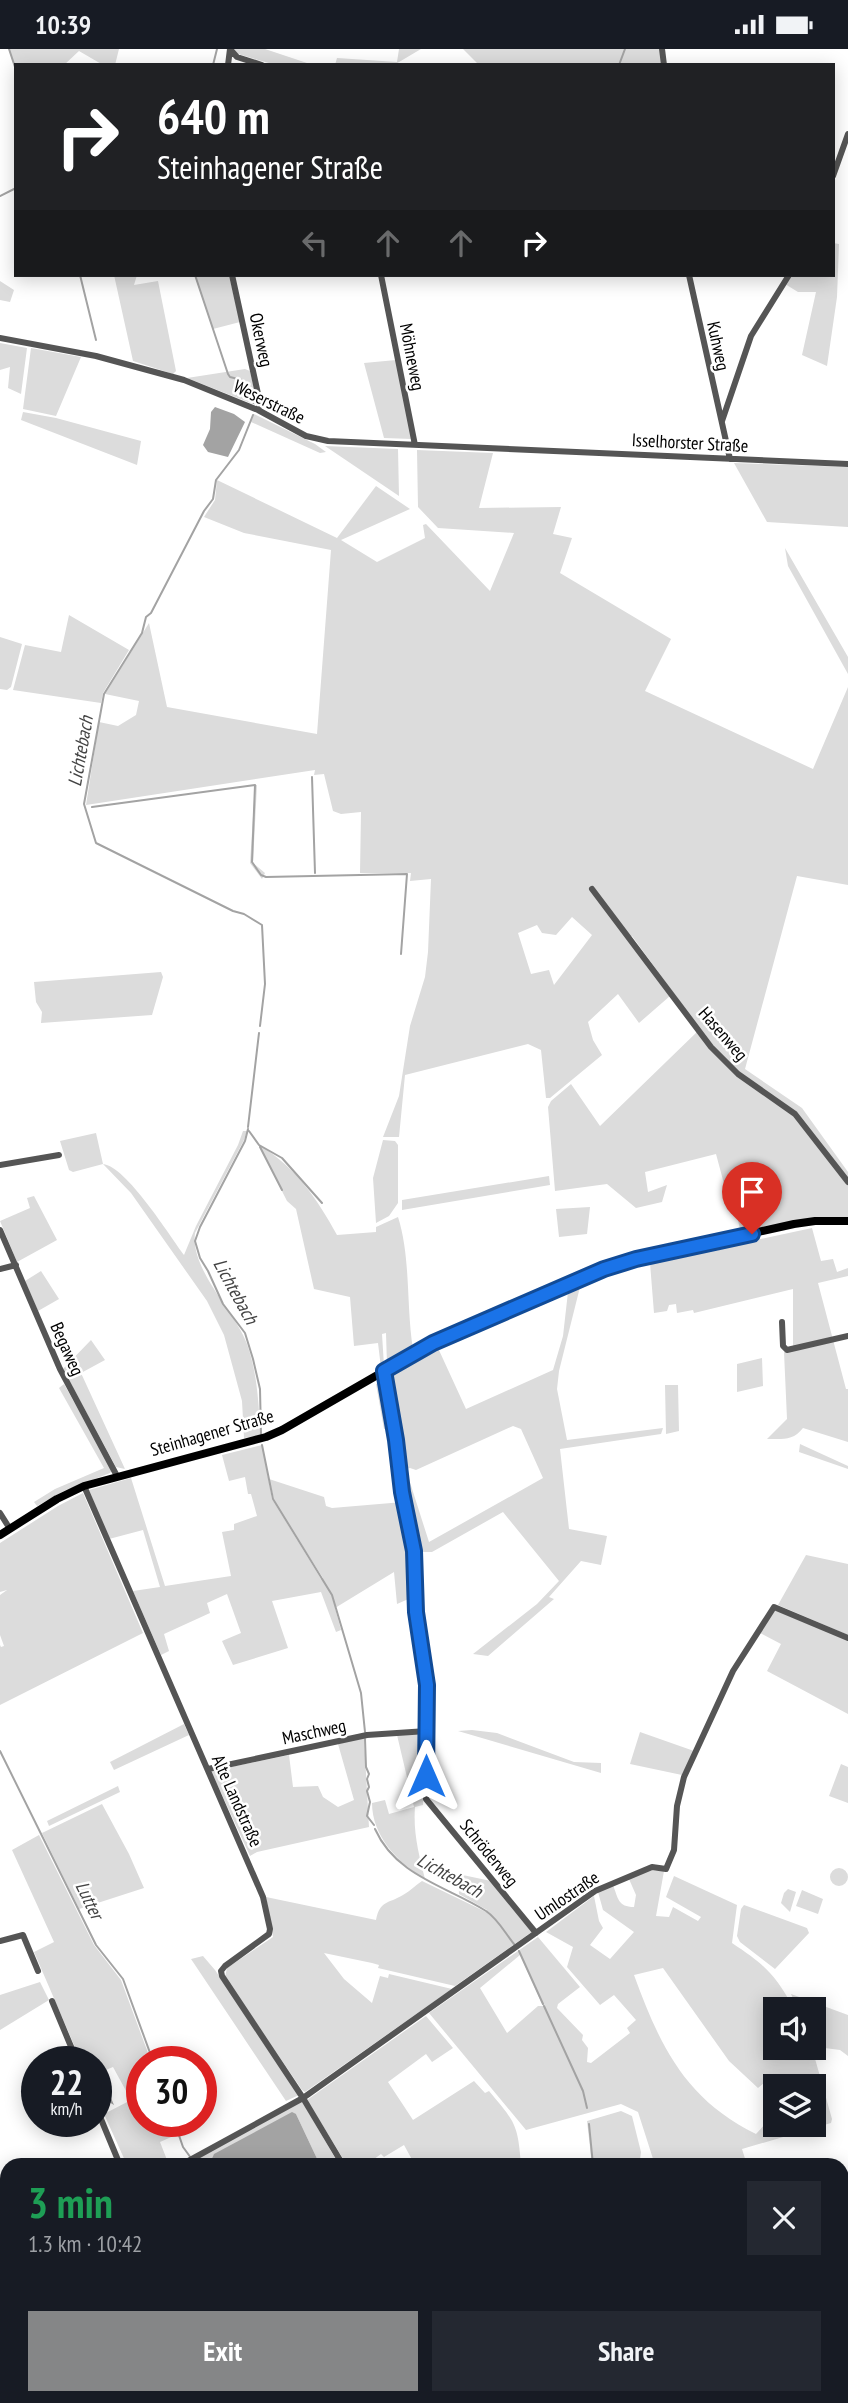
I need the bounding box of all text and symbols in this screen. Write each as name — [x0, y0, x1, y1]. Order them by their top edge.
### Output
text: 10:39 — [35, 8, 91, 41]
text: 640 m — [157, 84, 270, 148]
icon: right — [42, 91, 133, 182]
text: Steinhagener Straße — [157, 146, 383, 188]
icon: left — [296, 224, 334, 262]
icon: ahead — [369, 224, 407, 262]
icon: ahead — [442, 224, 480, 262]
icon: right — [515, 224, 553, 262]
street label: Okerweg — [245, 311, 278, 369]
street label: Kuhweg — [702, 319, 735, 373]
street label: Möhneweg — [395, 321, 430, 392]
street label: Weserstraße — [230, 374, 309, 429]
street label: Isselhorster Straße — [631, 428, 749, 457]
water label: Lichtebach — [62, 712, 98, 788]
street label: Hasenweg — [694, 1002, 753, 1065]
pin — [722, 1162, 782, 1234]
icon: arrive — [733, 1173, 771, 1211]
water label: Lichtebach — [208, 1254, 265, 1329]
street label: Begaweg — [46, 1318, 89, 1379]
street label: Steinhagener Straße — [148, 1404, 276, 1461]
street label: Maschweg — [280, 1714, 348, 1749]
position arrow — [389, 1739, 463, 1813]
street label: Alte Landstraße — [207, 1751, 268, 1850]
street label: Schröderweg — [455, 1814, 524, 1891]
water label: Lichtebach — [413, 1847, 488, 1904]
street label: Umlostraße — [530, 1866, 603, 1925]
water label: Lutter — [71, 1877, 111, 1925]
map controls — [763, 1997, 826, 2137]
button: sound — [763, 1997, 826, 2060]
speed limit sign: 30 — [126, 2046, 217, 2137]
text: 22 — [50, 2059, 83, 2105]
button: layers — [763, 2074, 826, 2137]
text: km/h — [51, 2097, 82, 2120]
text: 3 min — [28, 2175, 113, 2230]
button: close — [747, 2181, 821, 2255]
text: 1.3 km · 10:42 — [28, 2229, 142, 2258]
button: Exit — [28, 2311, 418, 2391]
button: Share — [432, 2311, 821, 2391]

